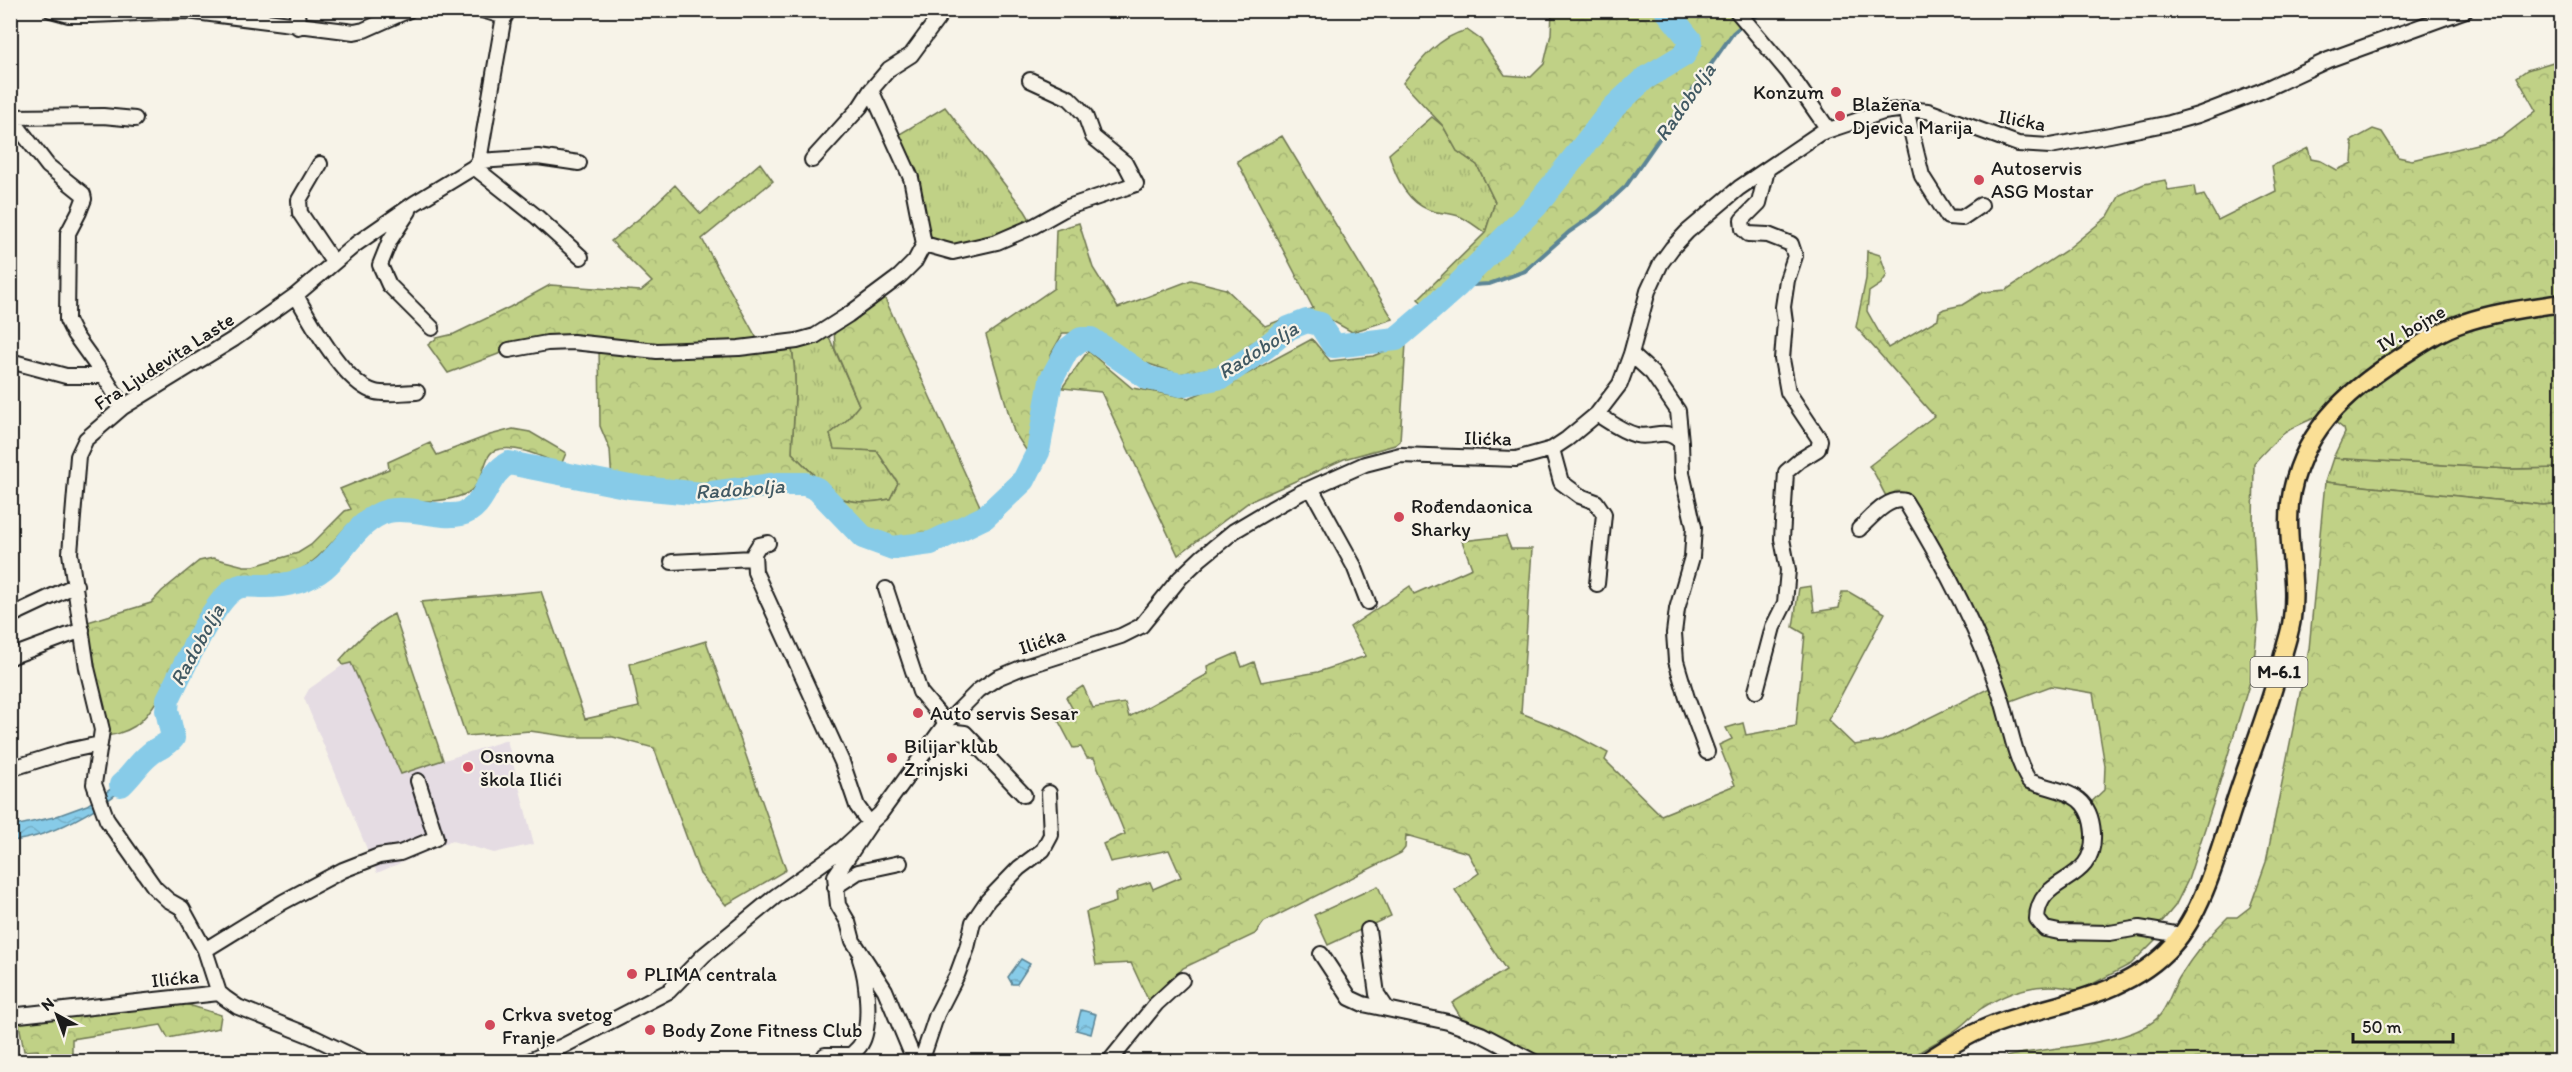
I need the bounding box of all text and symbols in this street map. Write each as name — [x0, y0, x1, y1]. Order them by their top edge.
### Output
water label: Radobolja — [1649, 58, 1721, 146]
place label: Konzum — [1753, 80, 1824, 104]
marker: Konzum — [1829, 85, 1843, 99]
place label: Blažena Djevica Marija — [1852, 92, 1973, 139]
street label: Ilićka — [1996, 104, 2048, 136]
marker: Blažena Djevica Marija — [1833, 109, 1847, 123]
place label: Autoservis ASG Mostar — [1991, 156, 2093, 203]
marker: Autoservis ASG Mostar — [1972, 173, 1986, 187]
street label: IV. bojne — [2372, 299, 2450, 357]
street label: Fra Ljudevita Laste — [89, 307, 239, 415]
water label: Radobolja — [1213, 315, 1302, 384]
street label: Ilićka — [1464, 426, 1512, 450]
water label: Radobolja — [694, 473, 786, 504]
place label: Rođendaonica Sharky — [1411, 494, 1533, 541]
marker: Rođendaonica Sharky — [1392, 510, 1406, 524]
water label: Radobolja — [164, 599, 229, 690]
street label: Ilićka — [1016, 622, 1069, 660]
road number: M-6.1 — [2250, 657, 2308, 687]
place label: Auto servis Sesar — [930, 701, 1078, 725]
marker: Auto servis Sesar — [911, 706, 925, 720]
place label: Bilijar klub Zrinjski — [904, 734, 998, 781]
place label: Osnovna škola Ilići — [480, 744, 562, 791]
marker: Bilijar klub Zrinjski — [885, 751, 899, 765]
marker: Osnovna škola Ilići — [461, 760, 475, 774]
place label: PLIMA centrala — [644, 962, 777, 986]
street label: Ilićka — [150, 964, 200, 992]
marker: PLIMA centrala — [625, 967, 639, 981]
north arrow — [27, 985, 87, 1045]
text: N — [37, 993, 58, 1015]
place label: Crkva svetog Franje — [502, 1002, 613, 1049]
scale bar — [2353, 1006, 2454, 1044]
text: 50 m — [2362, 1016, 2402, 1038]
marker: Crkva svetog Franje — [483, 1018, 497, 1032]
place label: Body Zone Fitness Club — [662, 1018, 863, 1042]
marker: Body Zone Fitness Club — [643, 1023, 657, 1037]

